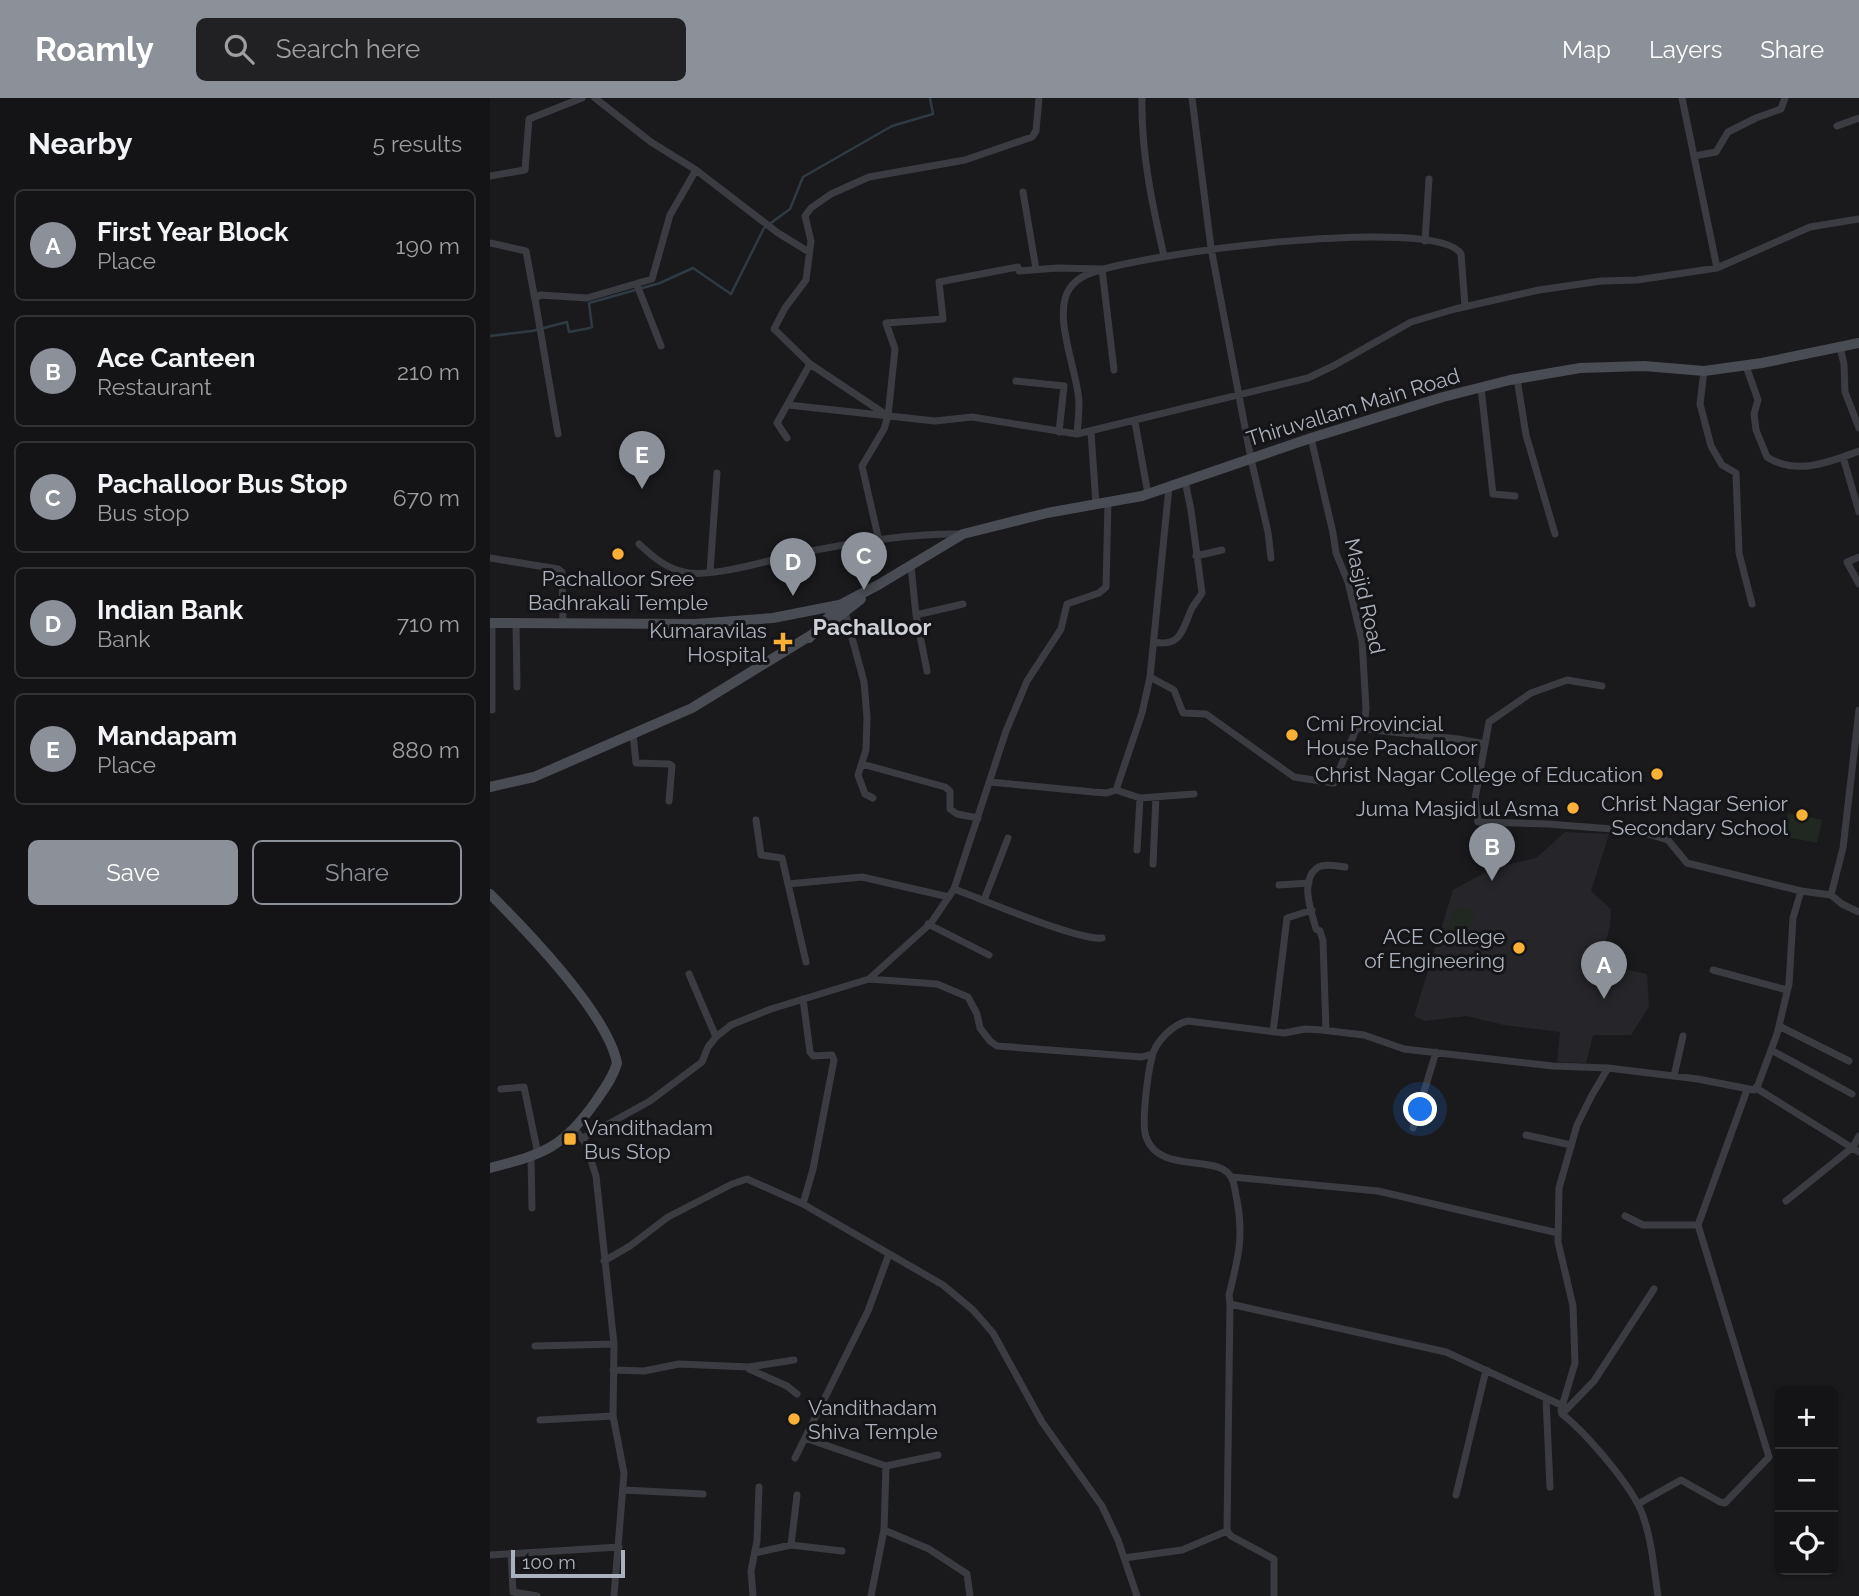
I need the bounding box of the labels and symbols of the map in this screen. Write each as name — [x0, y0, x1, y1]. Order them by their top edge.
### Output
street label: Thiruvallam Main Road — [1243, 363, 1463, 451]
pin: E — [619, 431, 665, 489]
pin: C — [841, 532, 887, 590]
street label: Masjid Road — [1340, 536, 1390, 656]
pin: D — [770, 538, 816, 596]
marker: Pachalloor Sree Badhrakali Temple — [610, 546, 626, 562]
place label: Pachalloor Sree Badhrakali Temple — [528, 566, 708, 615]
district label: Pachalloor — [813, 613, 931, 640]
place label: Kumaravilas Hospital — [649, 618, 767, 667]
marker: Kumaravilas Hospital — [773, 632, 793, 652]
place label: Cmi Provincial House Pachalloor — [1306, 711, 1478, 760]
marker: Cmi Provincial House Pachalloor — [1284, 727, 1300, 743]
place label: Christ Nagar College of Education — [1315, 762, 1643, 787]
marker: Christ Nagar College of Education — [1649, 766, 1665, 782]
place label: Christ Nagar Senior Secondary School — [1601, 791, 1789, 840]
place label: Juma Masjid ul Asma — [1356, 796, 1559, 821]
marker: Juma Masjid ul Asma — [1565, 800, 1581, 816]
marker: Christ Nagar Senior Secondary School — [1794, 807, 1810, 823]
pin: B — [1469, 823, 1515, 881]
place label: ACE College of Engineering — [1364, 924, 1505, 973]
marker: ACE College of Engineering — [1511, 940, 1527, 956]
pin: A — [1581, 941, 1627, 999]
your location — [1403, 1092, 1437, 1126]
place label: Vandithadam Bus Stop — [584, 1115, 713, 1164]
marker: Vandithadam Bus Stop — [562, 1131, 578, 1147]
place label: Vandithadam Shiva Temple — [808, 1395, 938, 1444]
marker: Vandithadam Shiva Temple — [786, 1411, 802, 1427]
scale bar — [511, 1547, 625, 1579]

